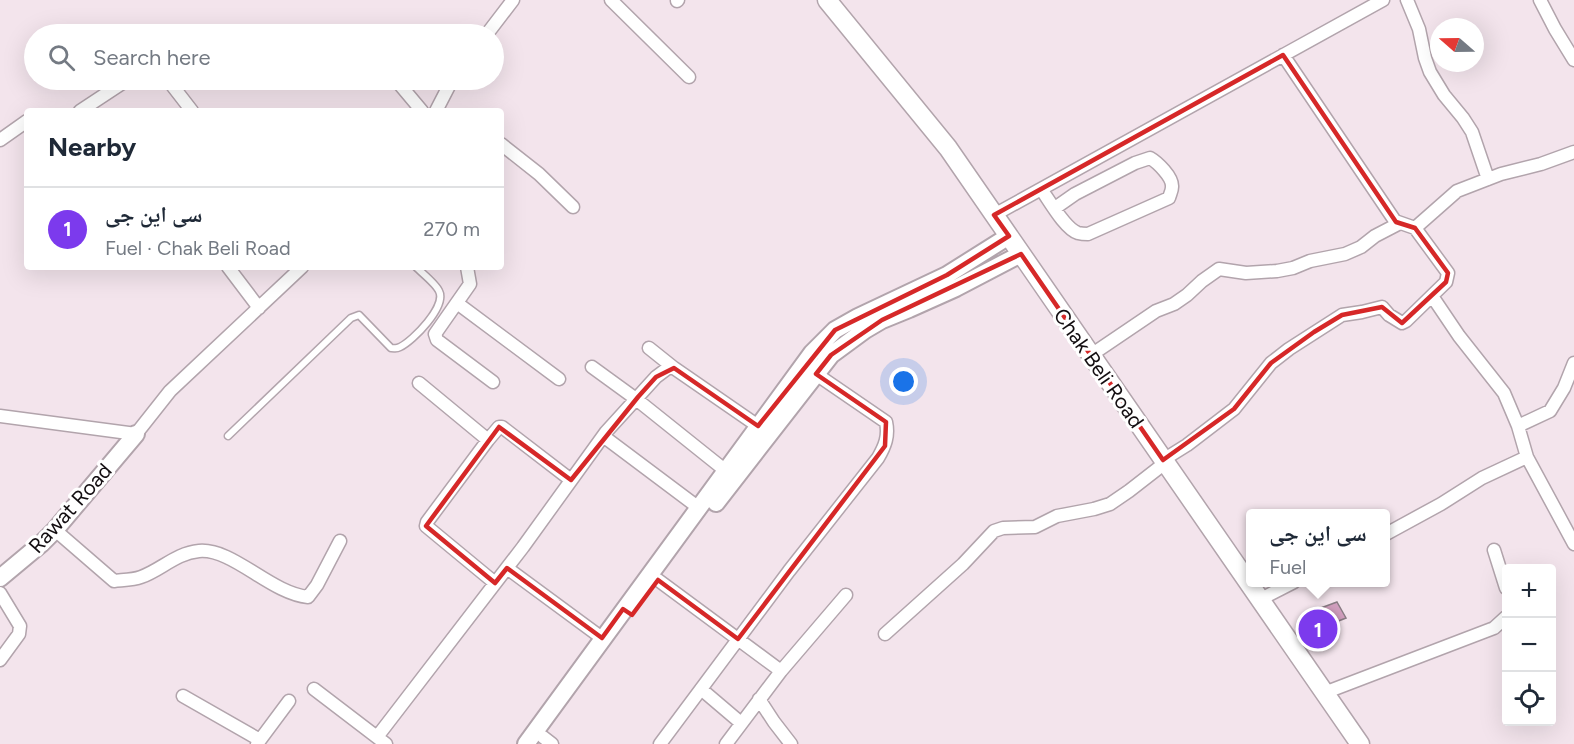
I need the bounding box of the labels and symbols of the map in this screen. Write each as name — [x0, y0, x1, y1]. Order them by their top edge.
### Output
north arrow — [1430, 18, 1484, 72]
street label: Chak Beli Road — [1049, 303, 1149, 433]
your location — [889, 367, 918, 396]
street label: Rawat Road — [23, 458, 117, 558]
pin: 1 — [1298, 606, 1338, 652]

